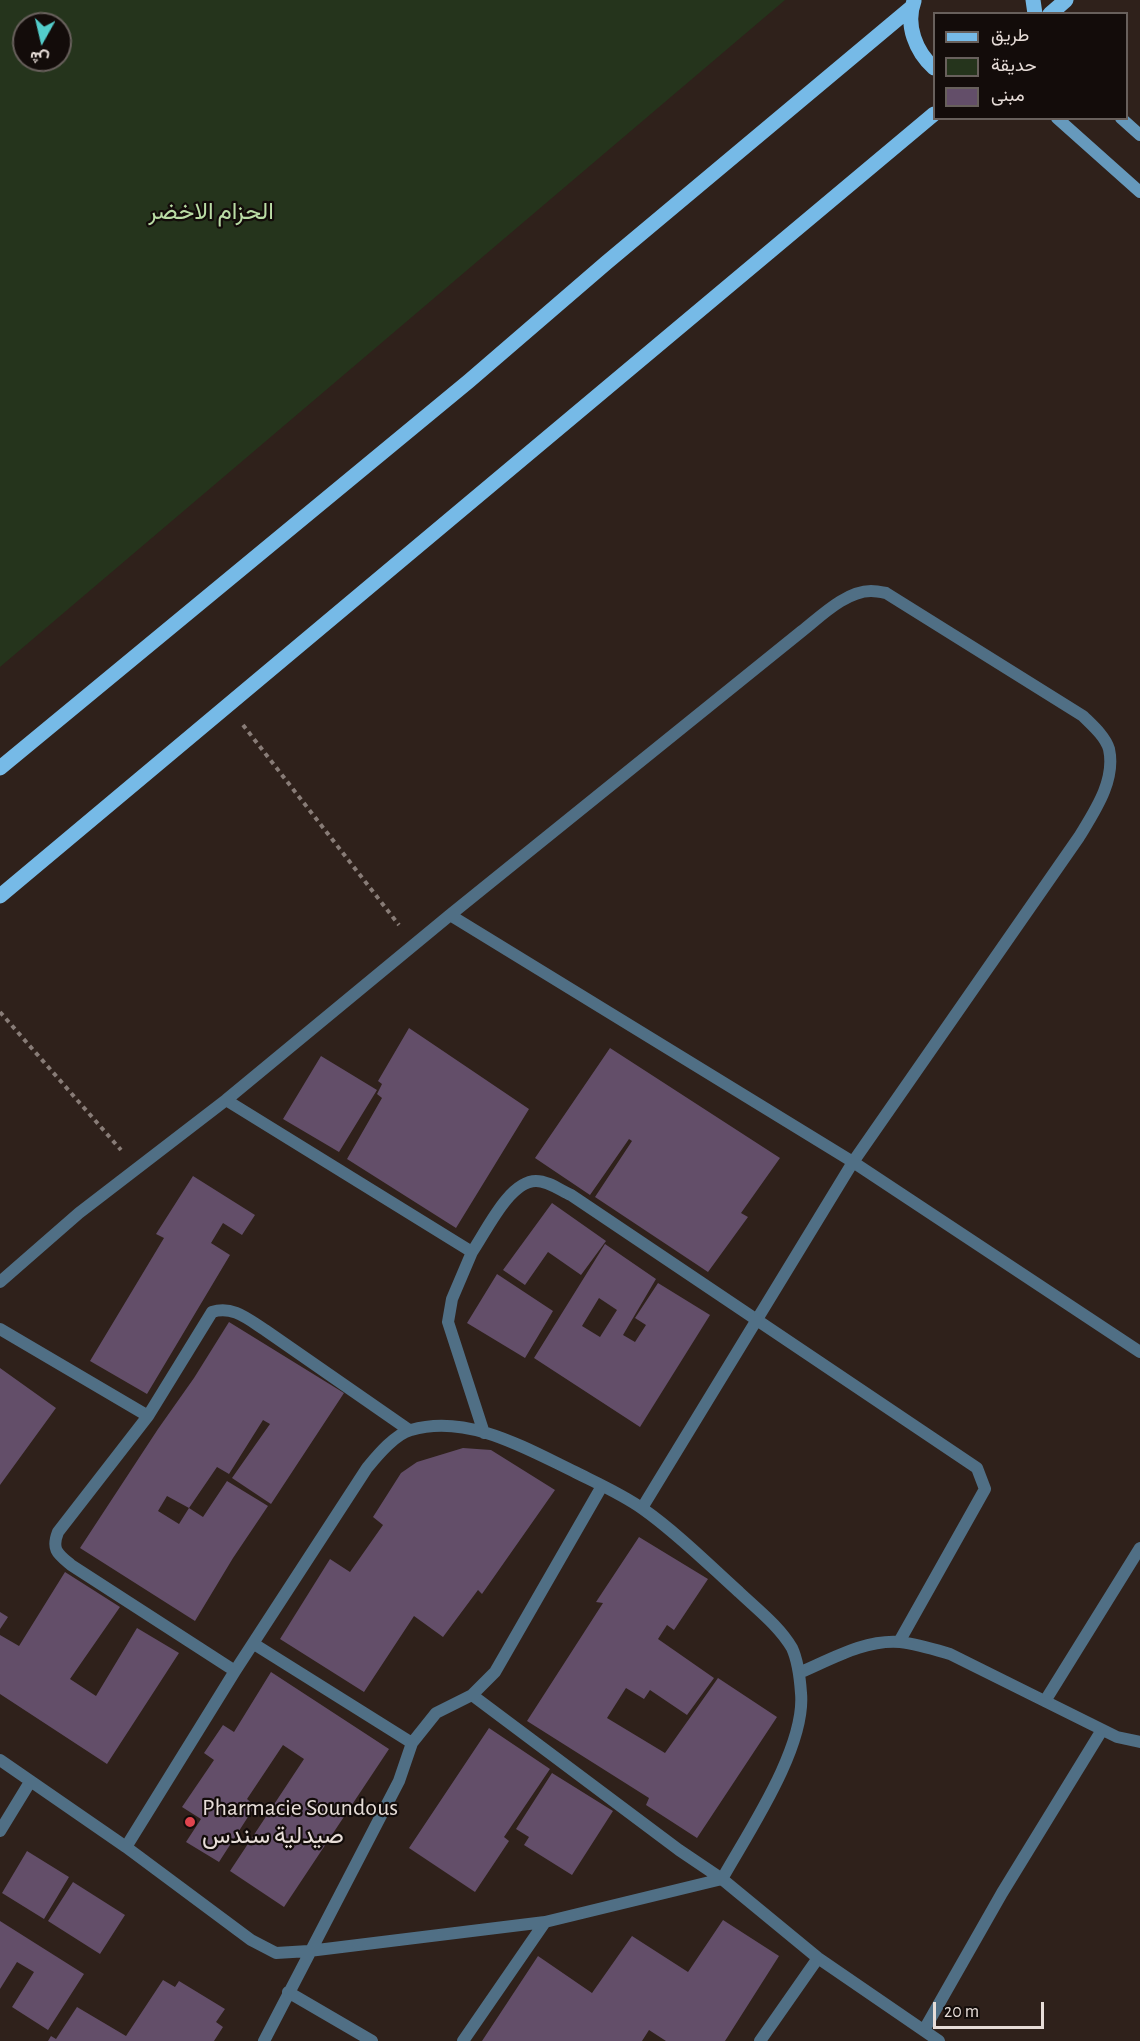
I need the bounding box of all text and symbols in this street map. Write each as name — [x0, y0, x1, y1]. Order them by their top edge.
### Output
north arrow — [12, 12, 72, 72]
legend — [933, 12, 1128, 120]
text: طريق — [991, 27, 1029, 45]
text: ش — [29, 49, 50, 67]
text: حديقة — [991, 57, 1037, 75]
text: مبنى — [991, 87, 1025, 105]
park label: الحزام الاخضر — [148, 198, 274, 226]
place label: Pharmacie Soundous صيدلية سندس — [202, 1794, 398, 1850]
marker: Pharmacie Soundous صيدلية سندس — [183, 1815, 197, 1829]
scale bar — [936, 1990, 1047, 2028]
text: 20 m — [944, 2003, 979, 2021]

